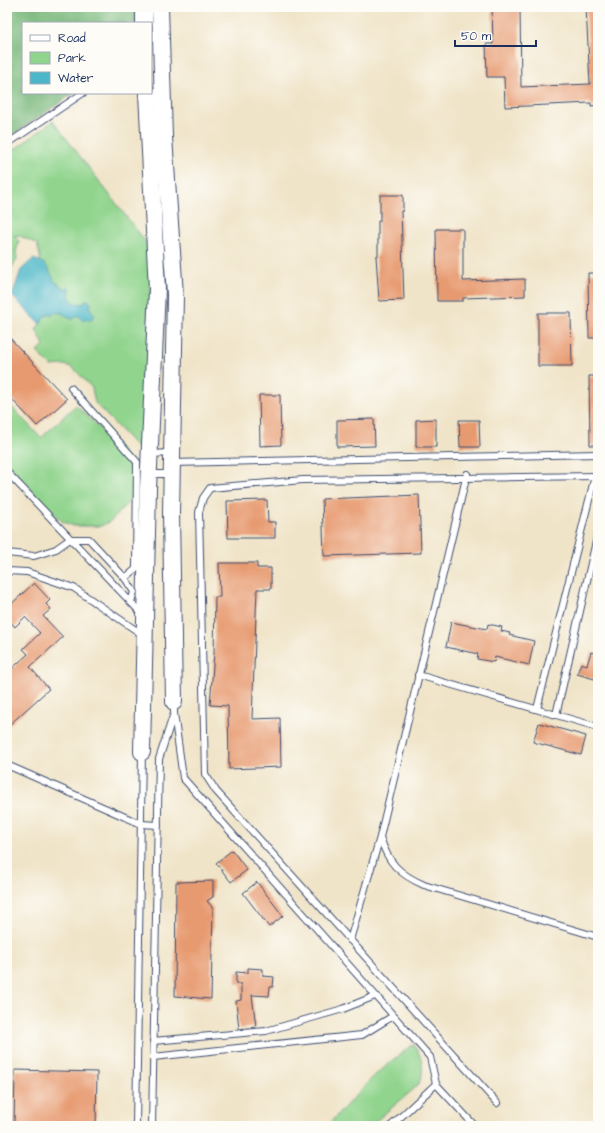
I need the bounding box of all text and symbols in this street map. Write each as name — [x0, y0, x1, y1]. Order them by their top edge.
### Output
legend — [22, 22, 152, 94]
scale bar — [455, 22, 536, 48]
text: 50 m — [461, 28, 492, 45]
text: Road — [58, 30, 86, 47]
text: Park — [58, 50, 86, 67]
text: Water — [58, 70, 94, 87]

